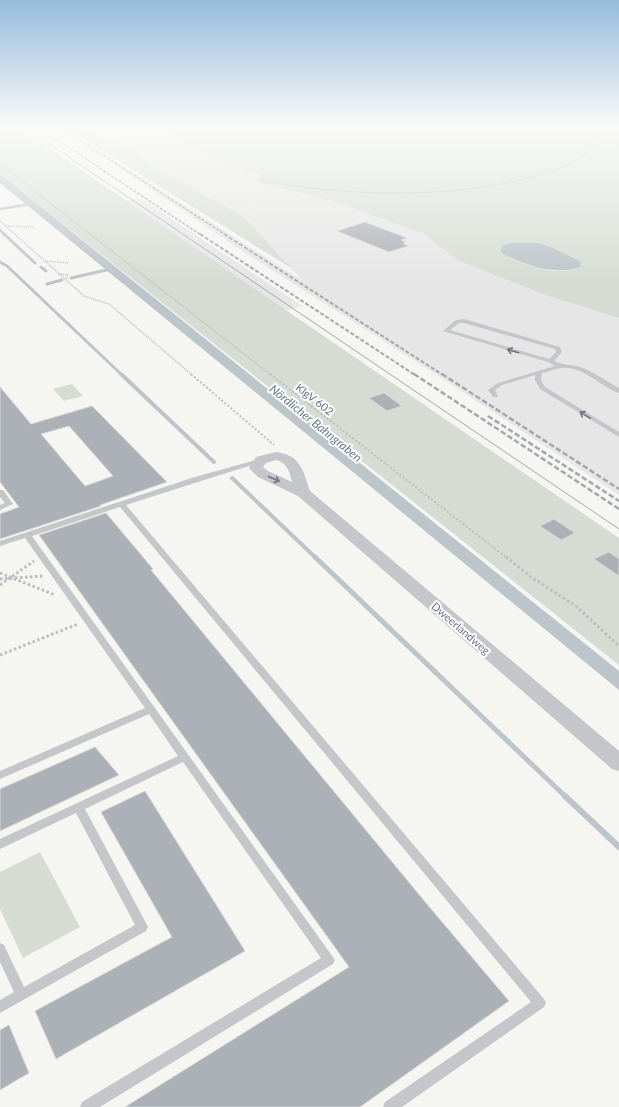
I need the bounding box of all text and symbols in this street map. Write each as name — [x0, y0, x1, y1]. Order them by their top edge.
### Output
one-way arrow — [507, 347, 520, 354]
street label: KlgV 602 — [294, 380, 336, 418]
water label: Nördlicher Bahngraben — [267, 381, 365, 465]
one-way arrow — [580, 411, 591, 419]
one-way arrow — [267, 476, 279, 483]
street label: Dweerlandweg — [429, 599, 493, 657]

